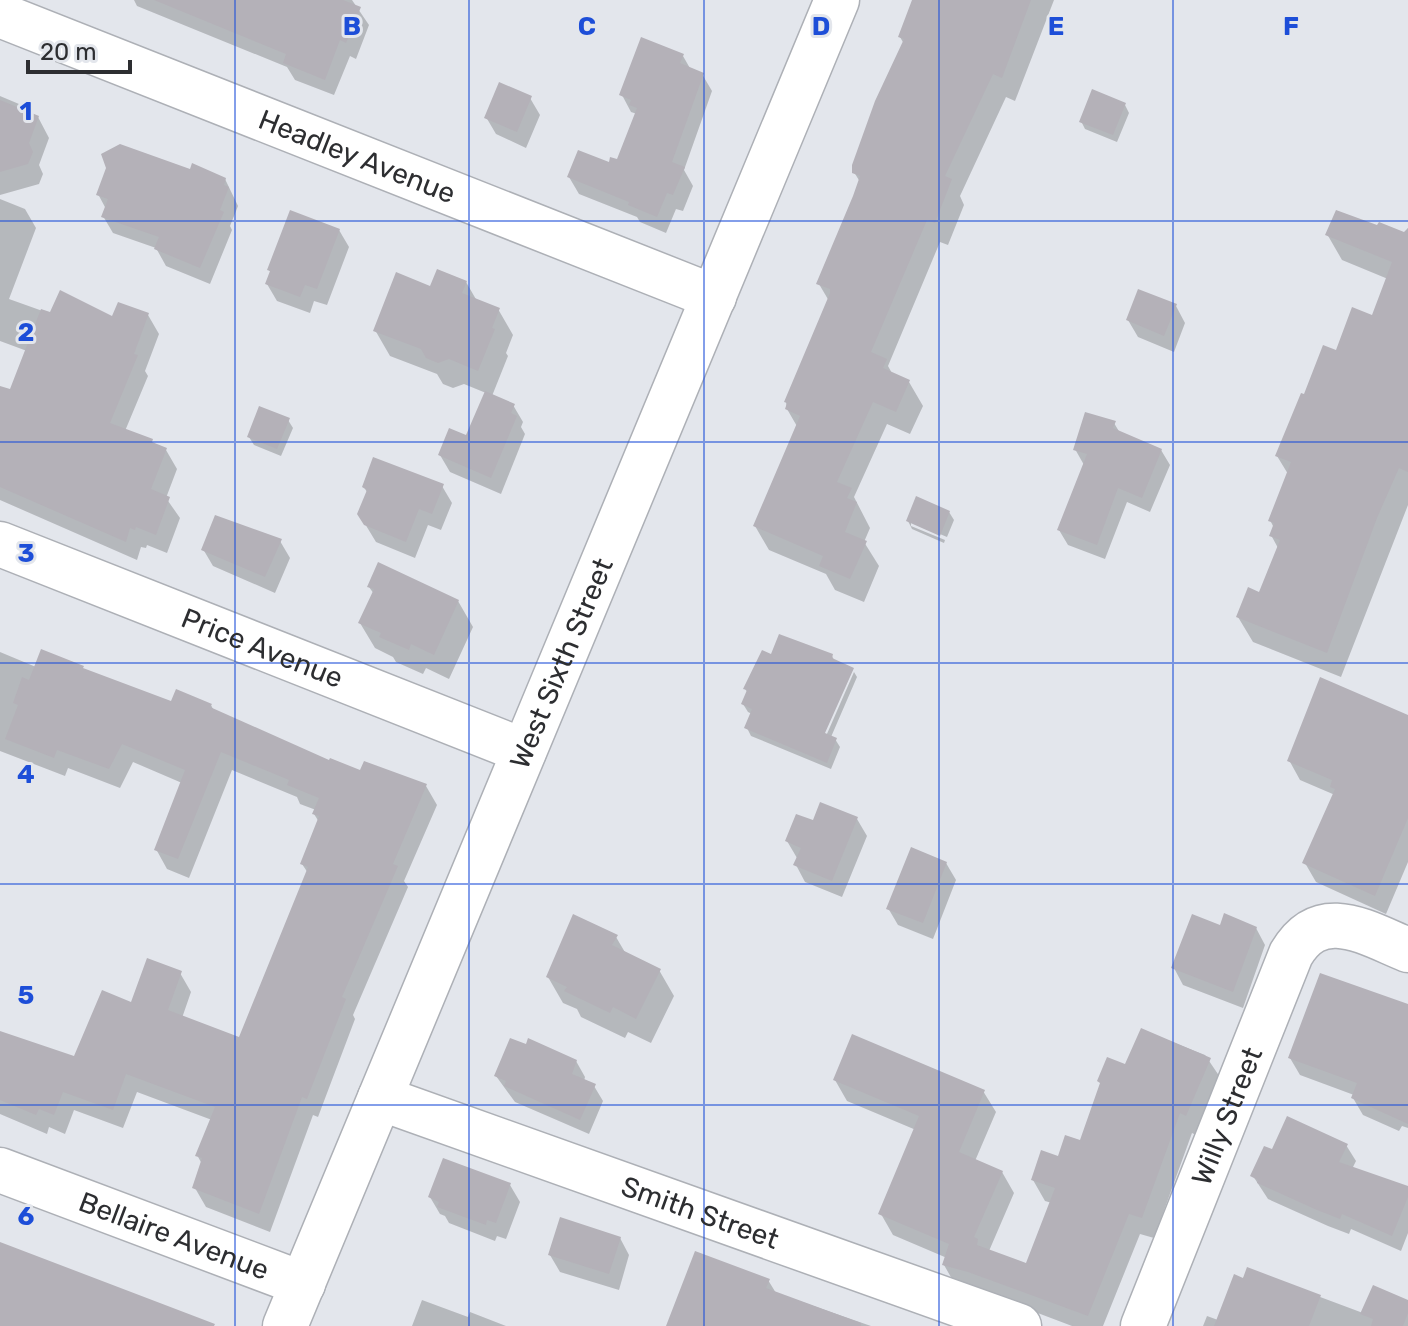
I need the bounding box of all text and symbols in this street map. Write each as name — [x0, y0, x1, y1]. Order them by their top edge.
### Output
text: B — [343, 11, 361, 42]
text: C — [578, 11, 596, 42]
text: D — [812, 11, 830, 42]
text: E — [1048, 11, 1064, 42]
text: F — [1283, 11, 1299, 42]
scale bar — [28, 24, 130, 74]
text: 20 m — [40, 38, 97, 66]
text: 1 — [20, 96, 32, 127]
street label: Headley Avenue — [254, 102, 460, 210]
text: 2 — [18, 317, 34, 348]
text: 3 — [17, 538, 35, 569]
street label: West Sixth Street — [503, 553, 619, 773]
street label: Price Avenue — [177, 601, 348, 694]
text: 4 — [17, 759, 35, 790]
text: 5 — [18, 980, 34, 1011]
street label: Willy Street — [1184, 1042, 1269, 1190]
street label: Smith Street — [617, 1169, 784, 1256]
street label: Bellaire Avenue — [74, 1185, 274, 1286]
text: 6 — [18, 1201, 35, 1232]

